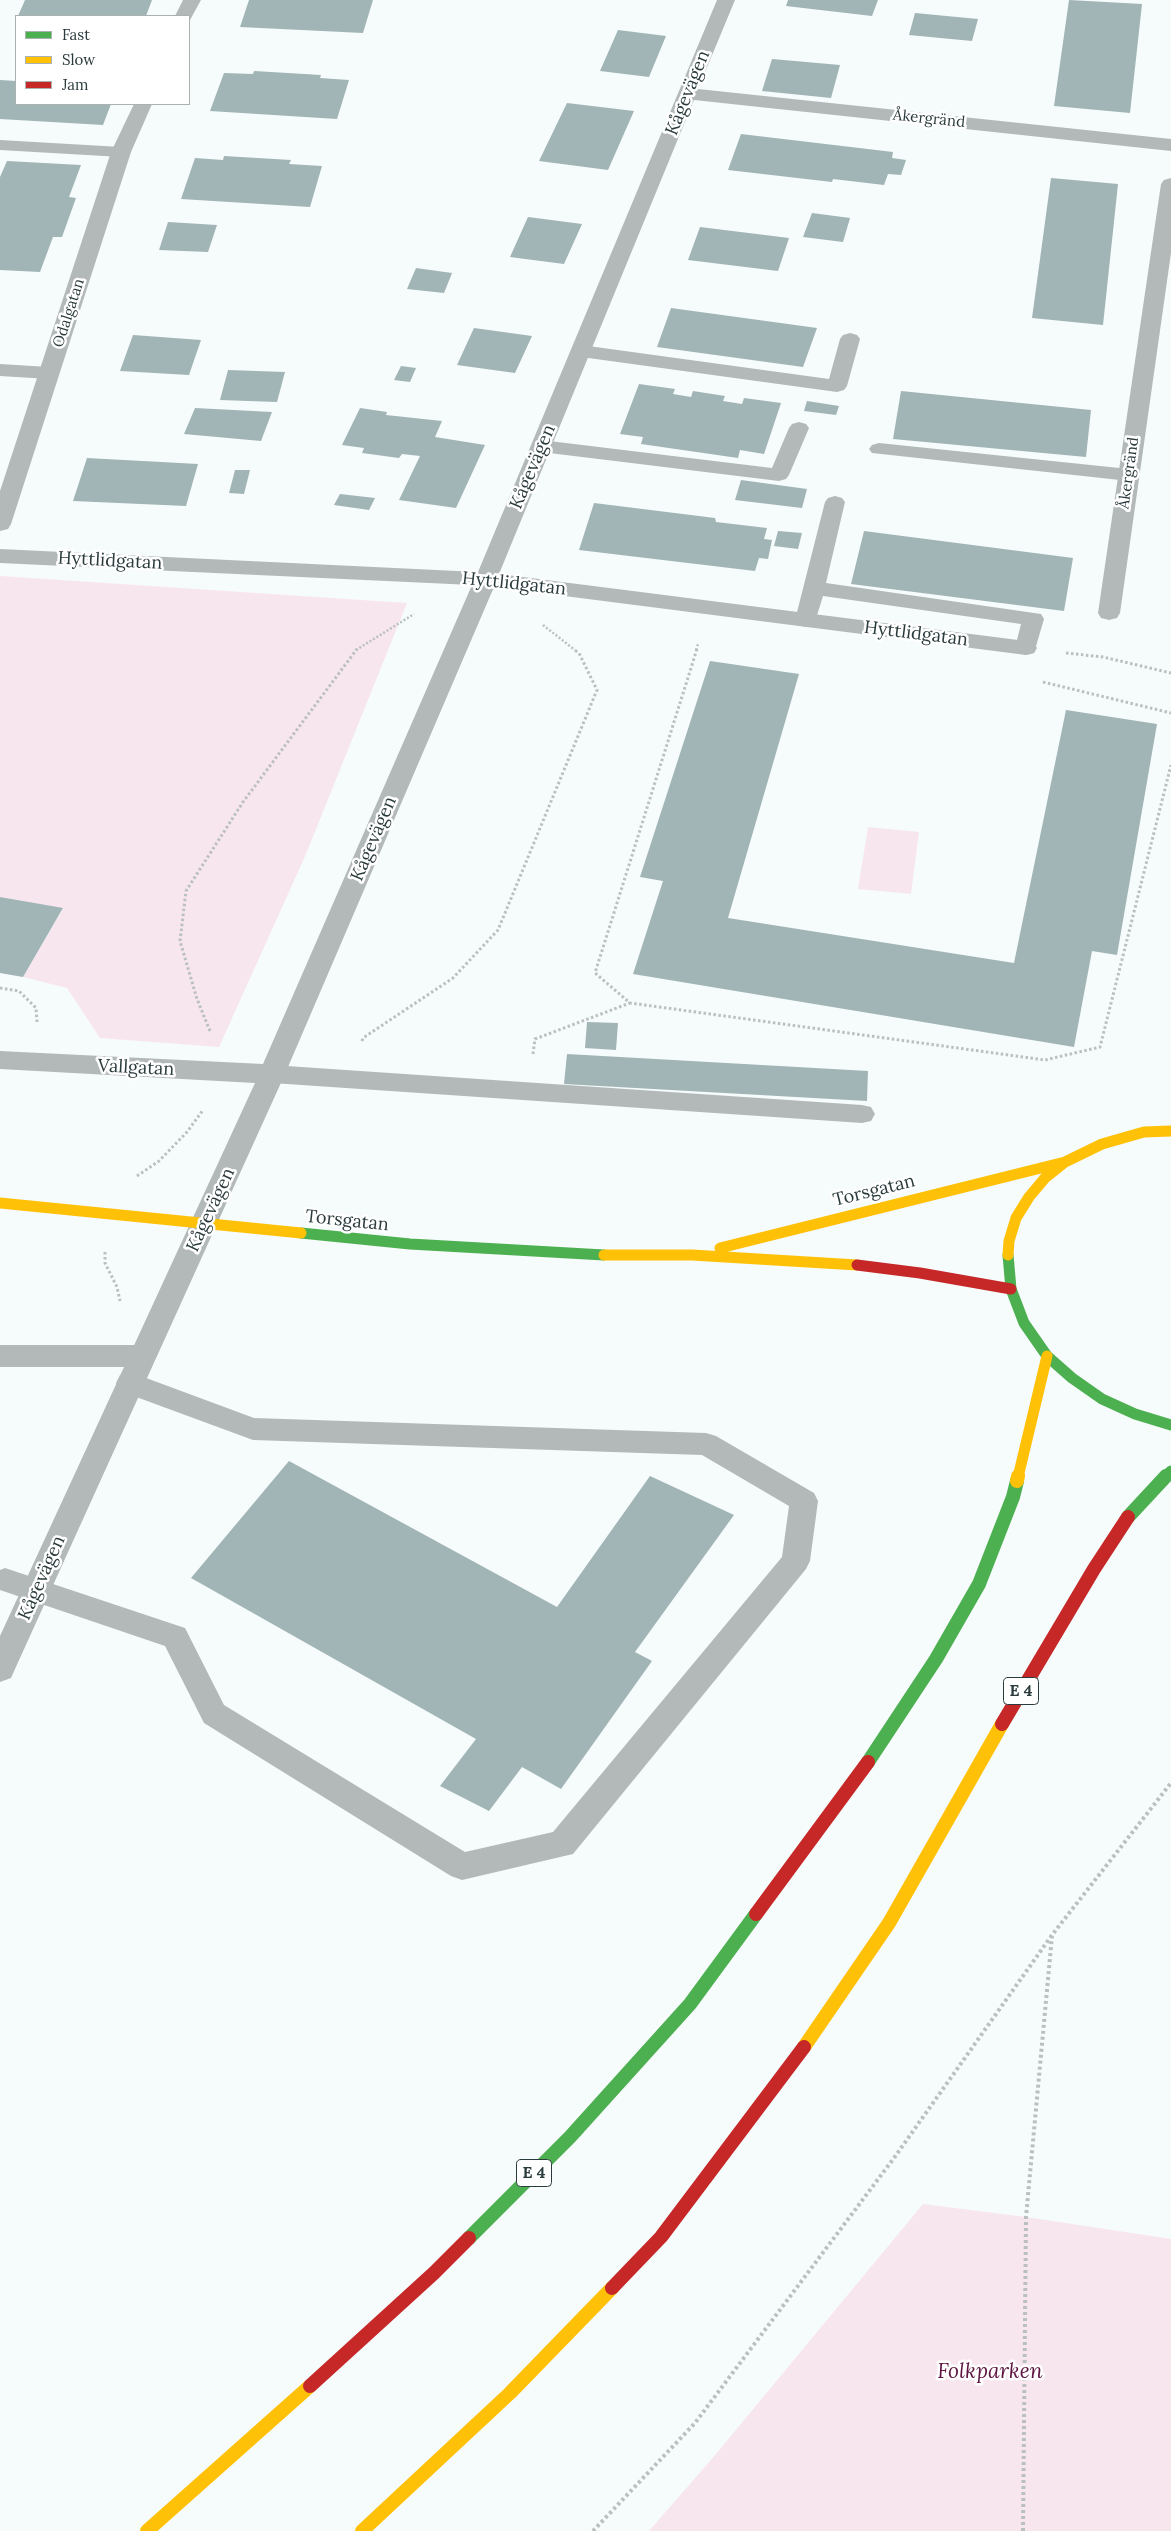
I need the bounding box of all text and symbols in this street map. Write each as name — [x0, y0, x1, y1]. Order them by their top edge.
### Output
legend — [15, 15, 190, 105]
text: Fast — [62, 25, 90, 44]
street label: Kågevägen — [661, 47, 715, 139]
text: Slow — [62, 50, 95, 69]
text: Jam — [62, 75, 89, 94]
street label: Åkergränd — [892, 106, 966, 132]
street label: Odalgatan — [49, 276, 89, 350]
street label: Kågevägen — [506, 421, 560, 513]
street label: Åkergränd — [1115, 436, 1143, 510]
street label: Hyttlidgatan — [57, 547, 163, 575]
street label: Hyttlidgatan — [461, 568, 567, 600]
street label: Hyttlidgatan — [863, 617, 969, 651]
street label: Kågevägen — [347, 793, 401, 885]
street label: Vallgatan — [97, 1055, 175, 1081]
street label: Kågevägen — [182, 1165, 240, 1255]
street label: Torsgatan — [831, 1170, 917, 1212]
street label: Torsgatan — [304, 1206, 390, 1236]
street label: Kågevägen — [14, 1533, 70, 1623]
road number: E 4 — [1004, 1678, 1038, 1704]
road number: E 4 — [516, 2160, 552, 2186]
park label: Folkparken — [937, 2359, 1043, 2385]

